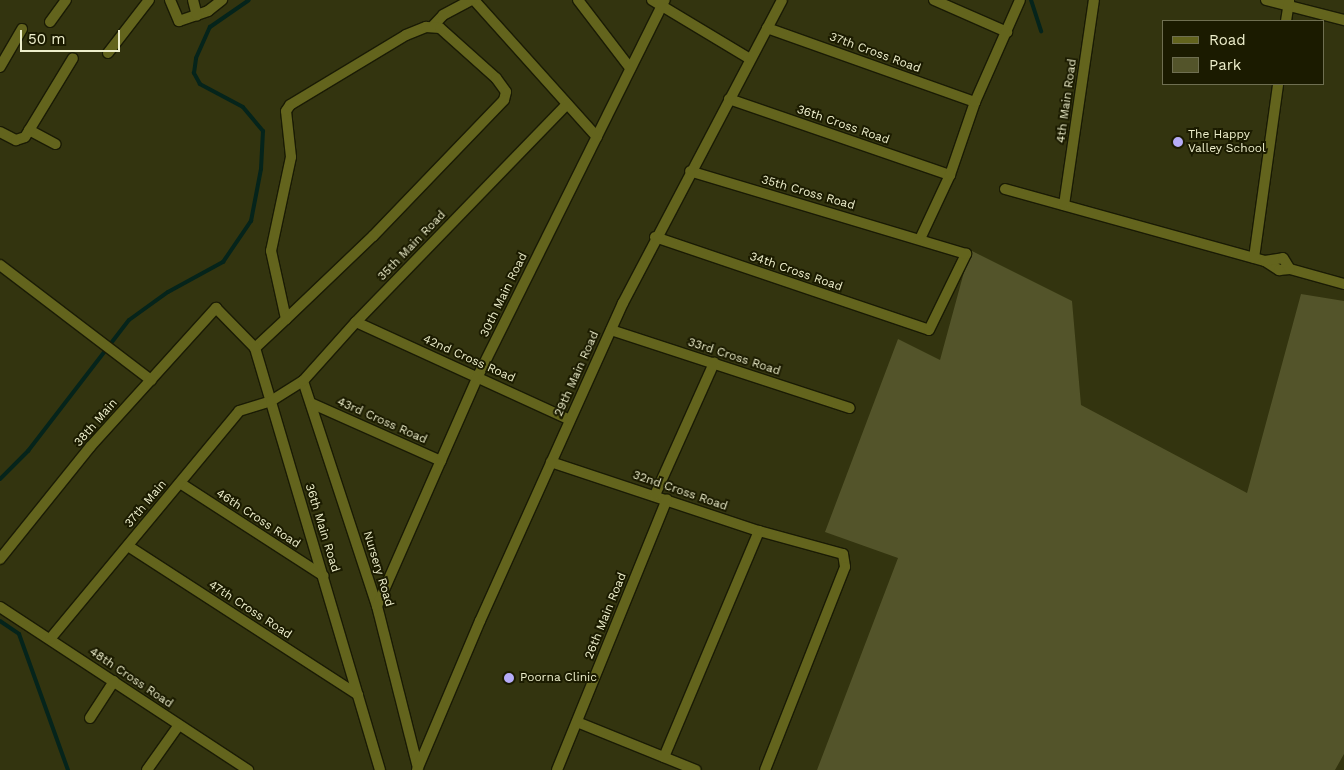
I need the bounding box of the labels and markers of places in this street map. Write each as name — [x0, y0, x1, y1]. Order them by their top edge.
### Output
place label: The Happy Valley School — [1188, 128, 1266, 156]
marker: The Happy Valley School — [1172, 136, 1184, 148]
marker: Poorna Clinic — [502, 671, 516, 685]
place label: Poorna Clinic — [520, 671, 597, 685]

